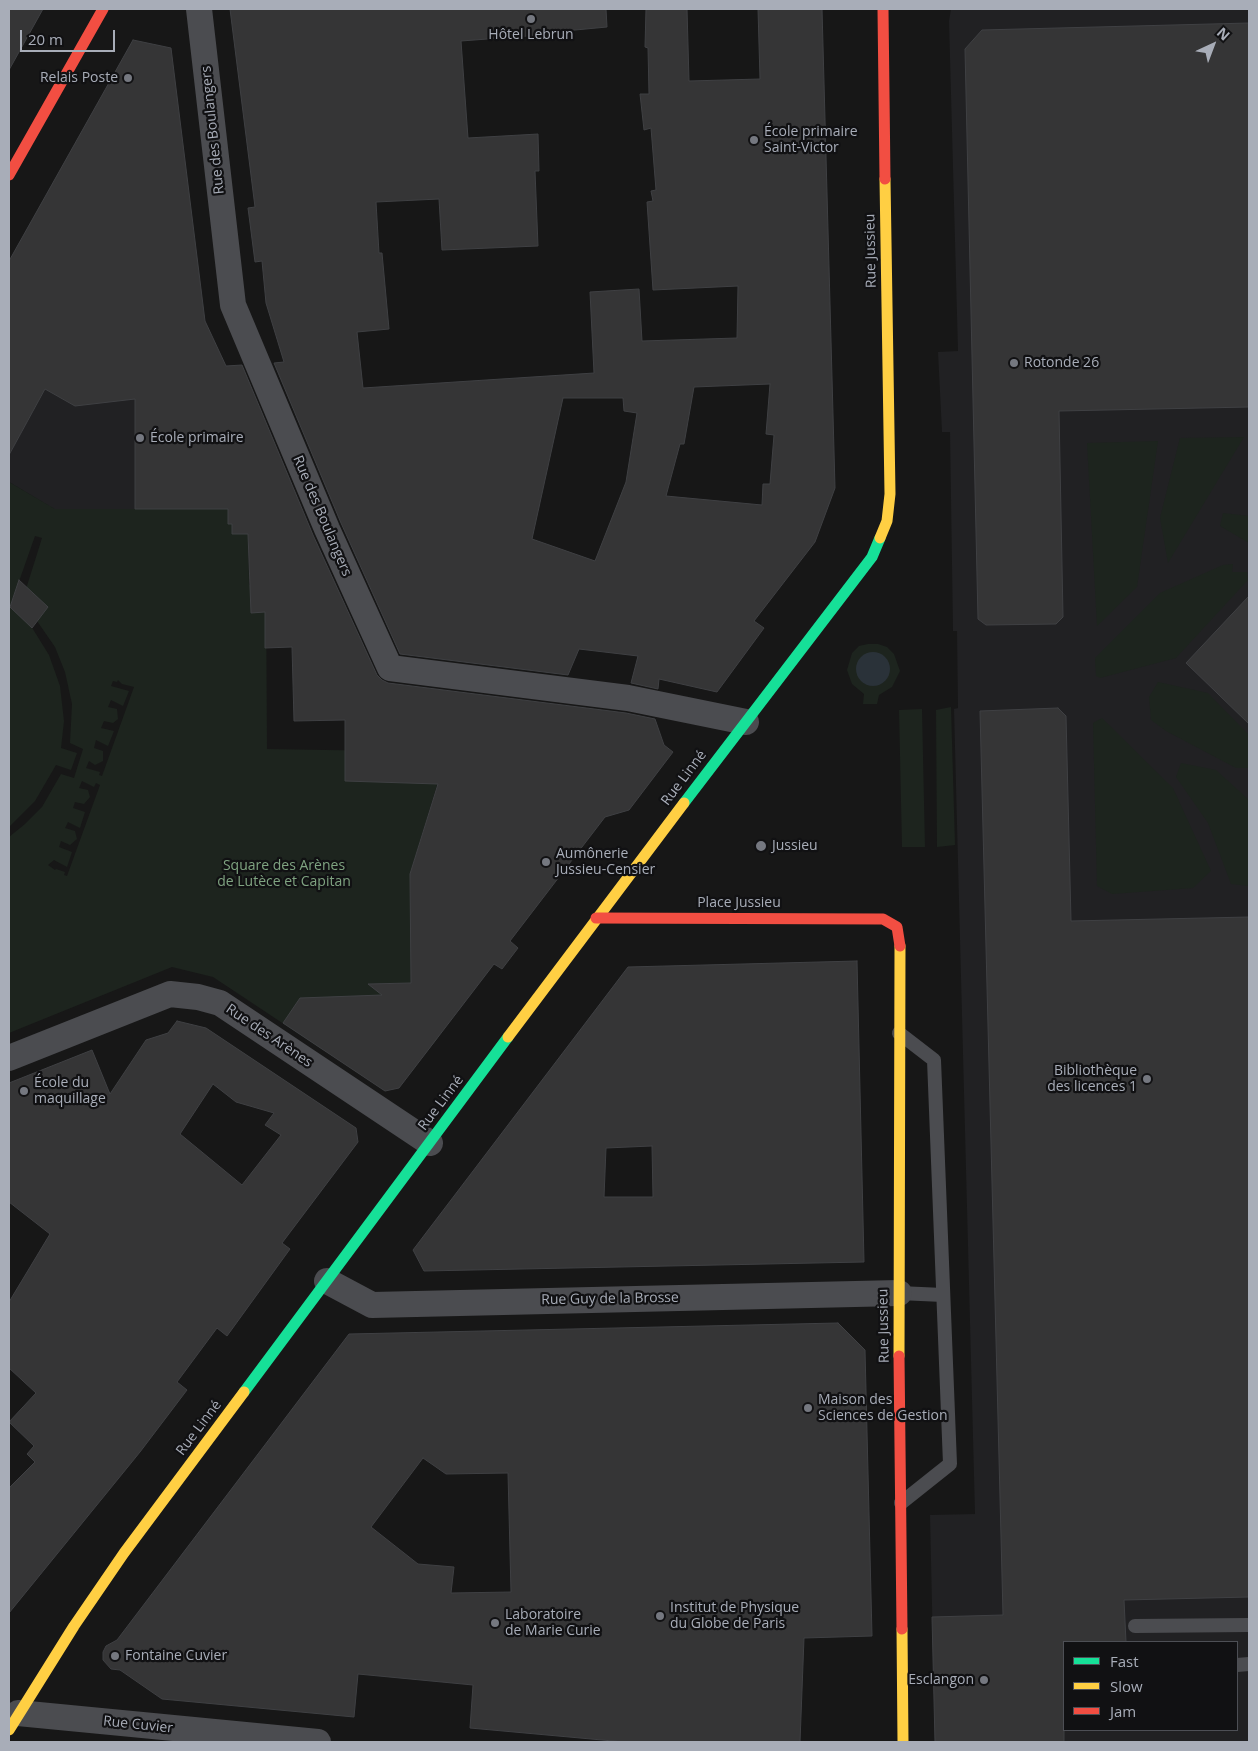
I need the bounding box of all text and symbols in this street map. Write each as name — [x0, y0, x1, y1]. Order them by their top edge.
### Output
marker: Hôtel Lebrun — [525, 13, 537, 25]
scale bar — [22, 20, 118, 52]
north arrow — [1188, 20, 1238, 70]
text: N — [1213, 23, 1234, 44]
place label: Hôtel Lebrun — [488, 27, 574, 43]
text: 20 m — [28, 29, 63, 49]
street label: Rue des Boulangers — [198, 65, 228, 195]
place label: Relais Poste — [40, 70, 118, 86]
marker: Relais Poste — [122, 72, 134, 84]
place label: École primaire Saint-Victor — [764, 124, 858, 156]
marker: École primaire Saint-Victor — [748, 134, 760, 146]
street label: Rue Jussieu — [862, 214, 880, 288]
place label: Rotonde 26 — [1024, 355, 1099, 371]
marker: Rotonde 26 — [1008, 357, 1020, 369]
place label: École primaire — [150, 430, 244, 446]
marker: École primaire — [134, 432, 146, 444]
street label: Rue des Boulangers — [289, 453, 355, 579]
street label: Rue Linné — [658, 747, 710, 809]
place label: Jussieu — [772, 838, 818, 854]
marker: Jussieu — [754, 839, 768, 853]
place label: Aumônerie Jussieu-Censier — [556, 846, 655, 879]
marker: Aumônerie Jussieu-Censier — [540, 856, 552, 868]
park label: Square des Arènes de Lutèce et Capitan — [217, 858, 351, 890]
street label: Place Jussieu — [697, 895, 781, 911]
street label: Rue des Arènes — [222, 1001, 316, 1071]
place label: Bibliothèque des licences 1 — [1047, 1063, 1137, 1096]
street label: Rue Linné — [415, 1072, 467, 1134]
marker: Bibliothèque des licences 1 — [1141, 1073, 1153, 1085]
place label: École du maquillage — [34, 1075, 106, 1108]
marker: École du maquillage — [18, 1085, 30, 1097]
street label: Rue Guy de la Brosse — [541, 1289, 679, 1309]
street label: Rue Jussieu — [875, 1289, 893, 1363]
place label: Maison des Sciences de Gestion — [818, 1392, 948, 1424]
street label: Rue Linné — [173, 1397, 225, 1459]
marker: Maison des Sciences de Gestion — [802, 1402, 814, 1414]
place label: Institut de Physique du Globe de Paris — [670, 1600, 799, 1632]
place label: Laboratoire de Marie Curie — [505, 1607, 601, 1640]
marker: Institut de Physique du Globe de Paris — [654, 1610, 666, 1622]
marker: Laboratoire de Marie Curie — [489, 1617, 501, 1629]
legend — [1063, 1641, 1238, 1731]
place label: Fontaine Cuvier — [125, 1648, 227, 1664]
marker: Fontaine Cuvier — [109, 1650, 121, 1662]
text: Fast — [1110, 1651, 1139, 1671]
place label: Esclangon — [908, 1672, 974, 1688]
marker: Esclangon — [978, 1674, 990, 1686]
text: Slow — [1110, 1676, 1143, 1696]
text: Jam — [1110, 1701, 1136, 1721]
street label: Rue Cuvier — [102, 1713, 174, 1737]

